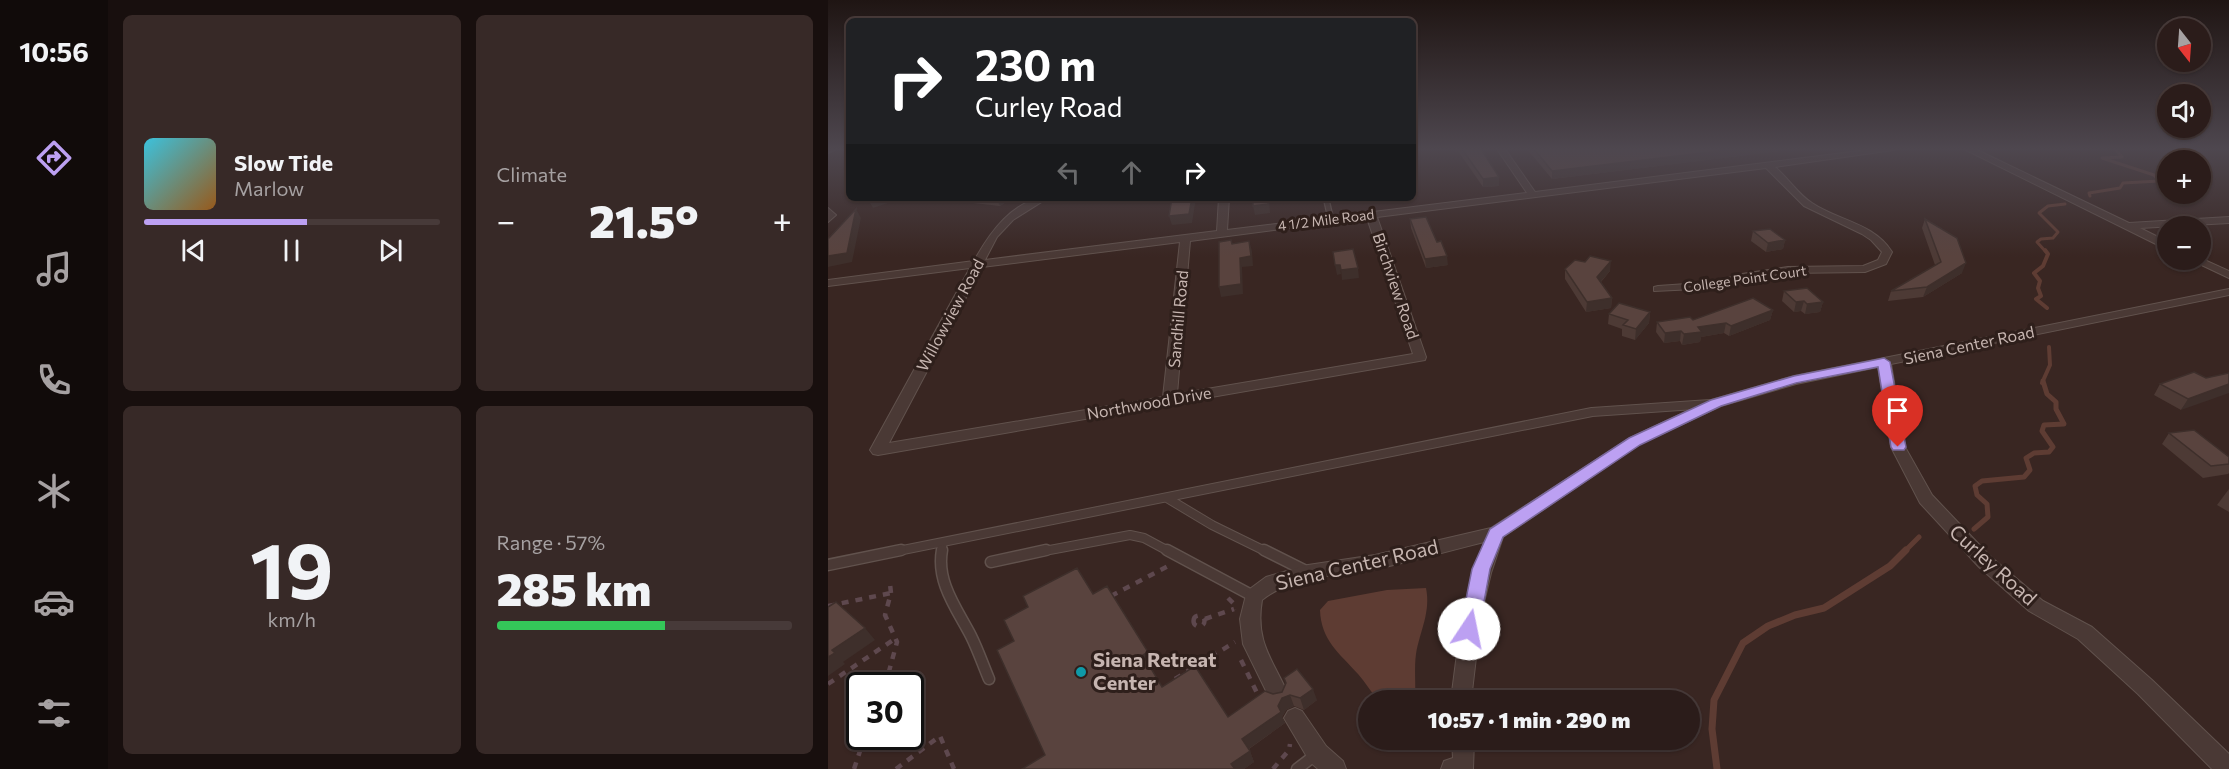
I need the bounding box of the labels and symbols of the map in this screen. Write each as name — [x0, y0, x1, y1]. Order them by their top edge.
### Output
north arrow — [2157, 18, 2211, 72]
street label: 4 1/2 Mile Road — [1277, 205, 1375, 234]
street label: Birchview Road — [1369, 230, 1424, 342]
street label: Willowview Road — [912, 255, 987, 374]
street label: College Point Court — [1682, 261, 1808, 296]
street label: Sandhill Road — [1164, 269, 1191, 369]
street label: Siena Center Road — [1902, 321, 2036, 368]
street label: Northwood Drive — [1085, 382, 1213, 423]
pin — [1872, 385, 1923, 447]
street label: Curley Road — [1945, 519, 2042, 610]
street label: Siena Center Road — [1273, 534, 1440, 594]
position arrow — [1437, 597, 1501, 661]
place label: Siena Retreat Center — [1093, 647, 1217, 694]
marker: Siena Retreat Center — [1074, 665, 1088, 679]
speed limit sign: 30 — [846, 672, 924, 750]

